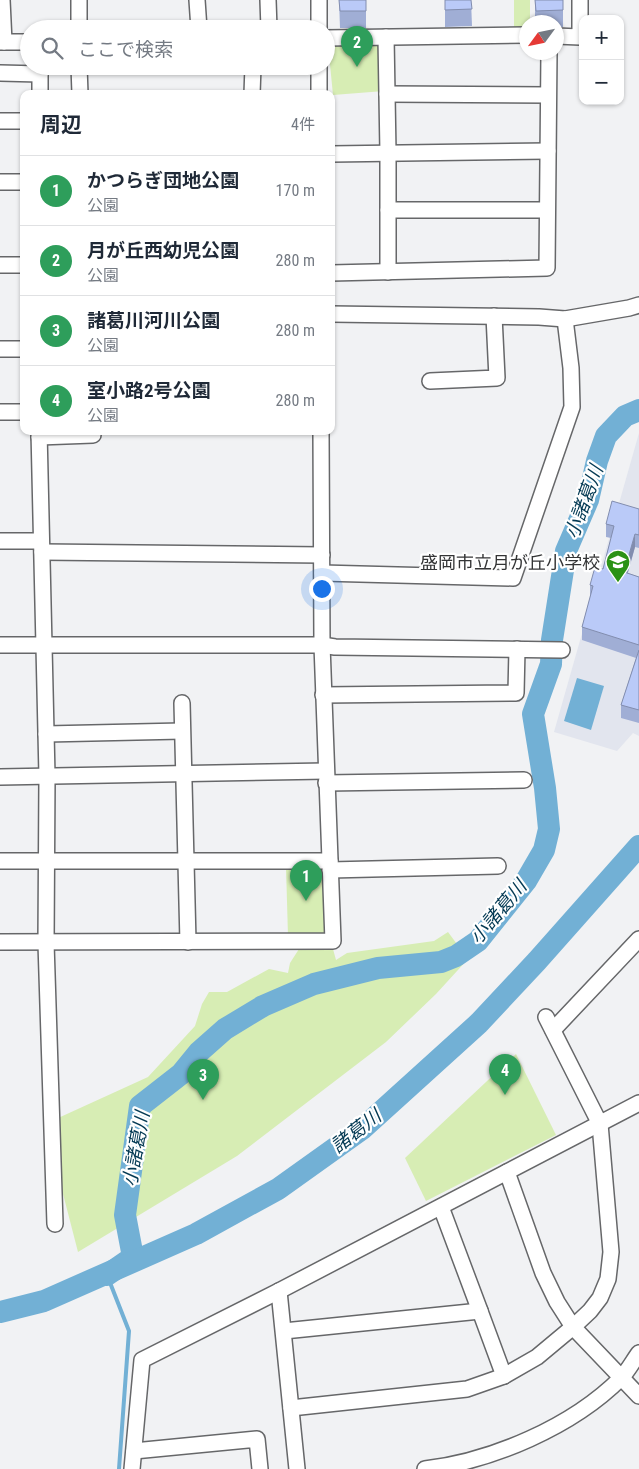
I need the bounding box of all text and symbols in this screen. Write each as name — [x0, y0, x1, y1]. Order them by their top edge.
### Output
north arrow — [519, 15, 564, 60]
map controls — [579, 15, 624, 105]
button: + — [579, 15, 624, 60]
search box — [20, 20, 335, 75]
pin: 2 — [341, 26, 373, 67]
icon: search — [38, 34, 66, 62]
text: ここで検索 — [78, 38, 173, 61]
button: − — [579, 60, 624, 105]
text: 周辺 — [40, 113, 82, 137]
text: 4件 — [291, 115, 315, 134]
text: かつらぎ団地公園 — [87, 169, 239, 192]
text: 1 — [52, 181, 60, 200]
text: 170 m — [276, 181, 315, 200]
text: 公園 — [87, 196, 119, 215]
text: 月が丘西幼児公園 — [87, 239, 239, 262]
text: 2 — [52, 251, 60, 270]
text: 280 m — [276, 251, 315, 270]
text: 公園 — [87, 266, 119, 285]
text: 諸葛川河川公園 — [87, 309, 220, 332]
text: 3 — [52, 321, 60, 340]
text: 280 m — [276, 321, 315, 340]
text: 公園 — [87, 336, 119, 355]
text: 室小路2号公園 — [87, 379, 211, 402]
text: 4 — [52, 391, 60, 410]
text: 280 m — [276, 391, 315, 410]
text: 公園 — [87, 406, 119, 425]
water label: 小諸葛川 — [560, 460, 608, 542]
school or university icon: 盛岡市立月が丘小学校 — [605, 549, 631, 583]
place label: 盛岡市立月が丘小学校 — [420, 552, 600, 573]
your location — [309, 576, 335, 602]
pin: 1 — [290, 860, 322, 901]
water label: 小諸葛川 — [465, 874, 533, 949]
pin: 4 — [489, 1054, 521, 1095]
pin: 3 — [187, 1059, 219, 1100]
water label: 諸葛川 — [326, 1103, 387, 1158]
water label: 小諸葛川 — [118, 1108, 154, 1188]

